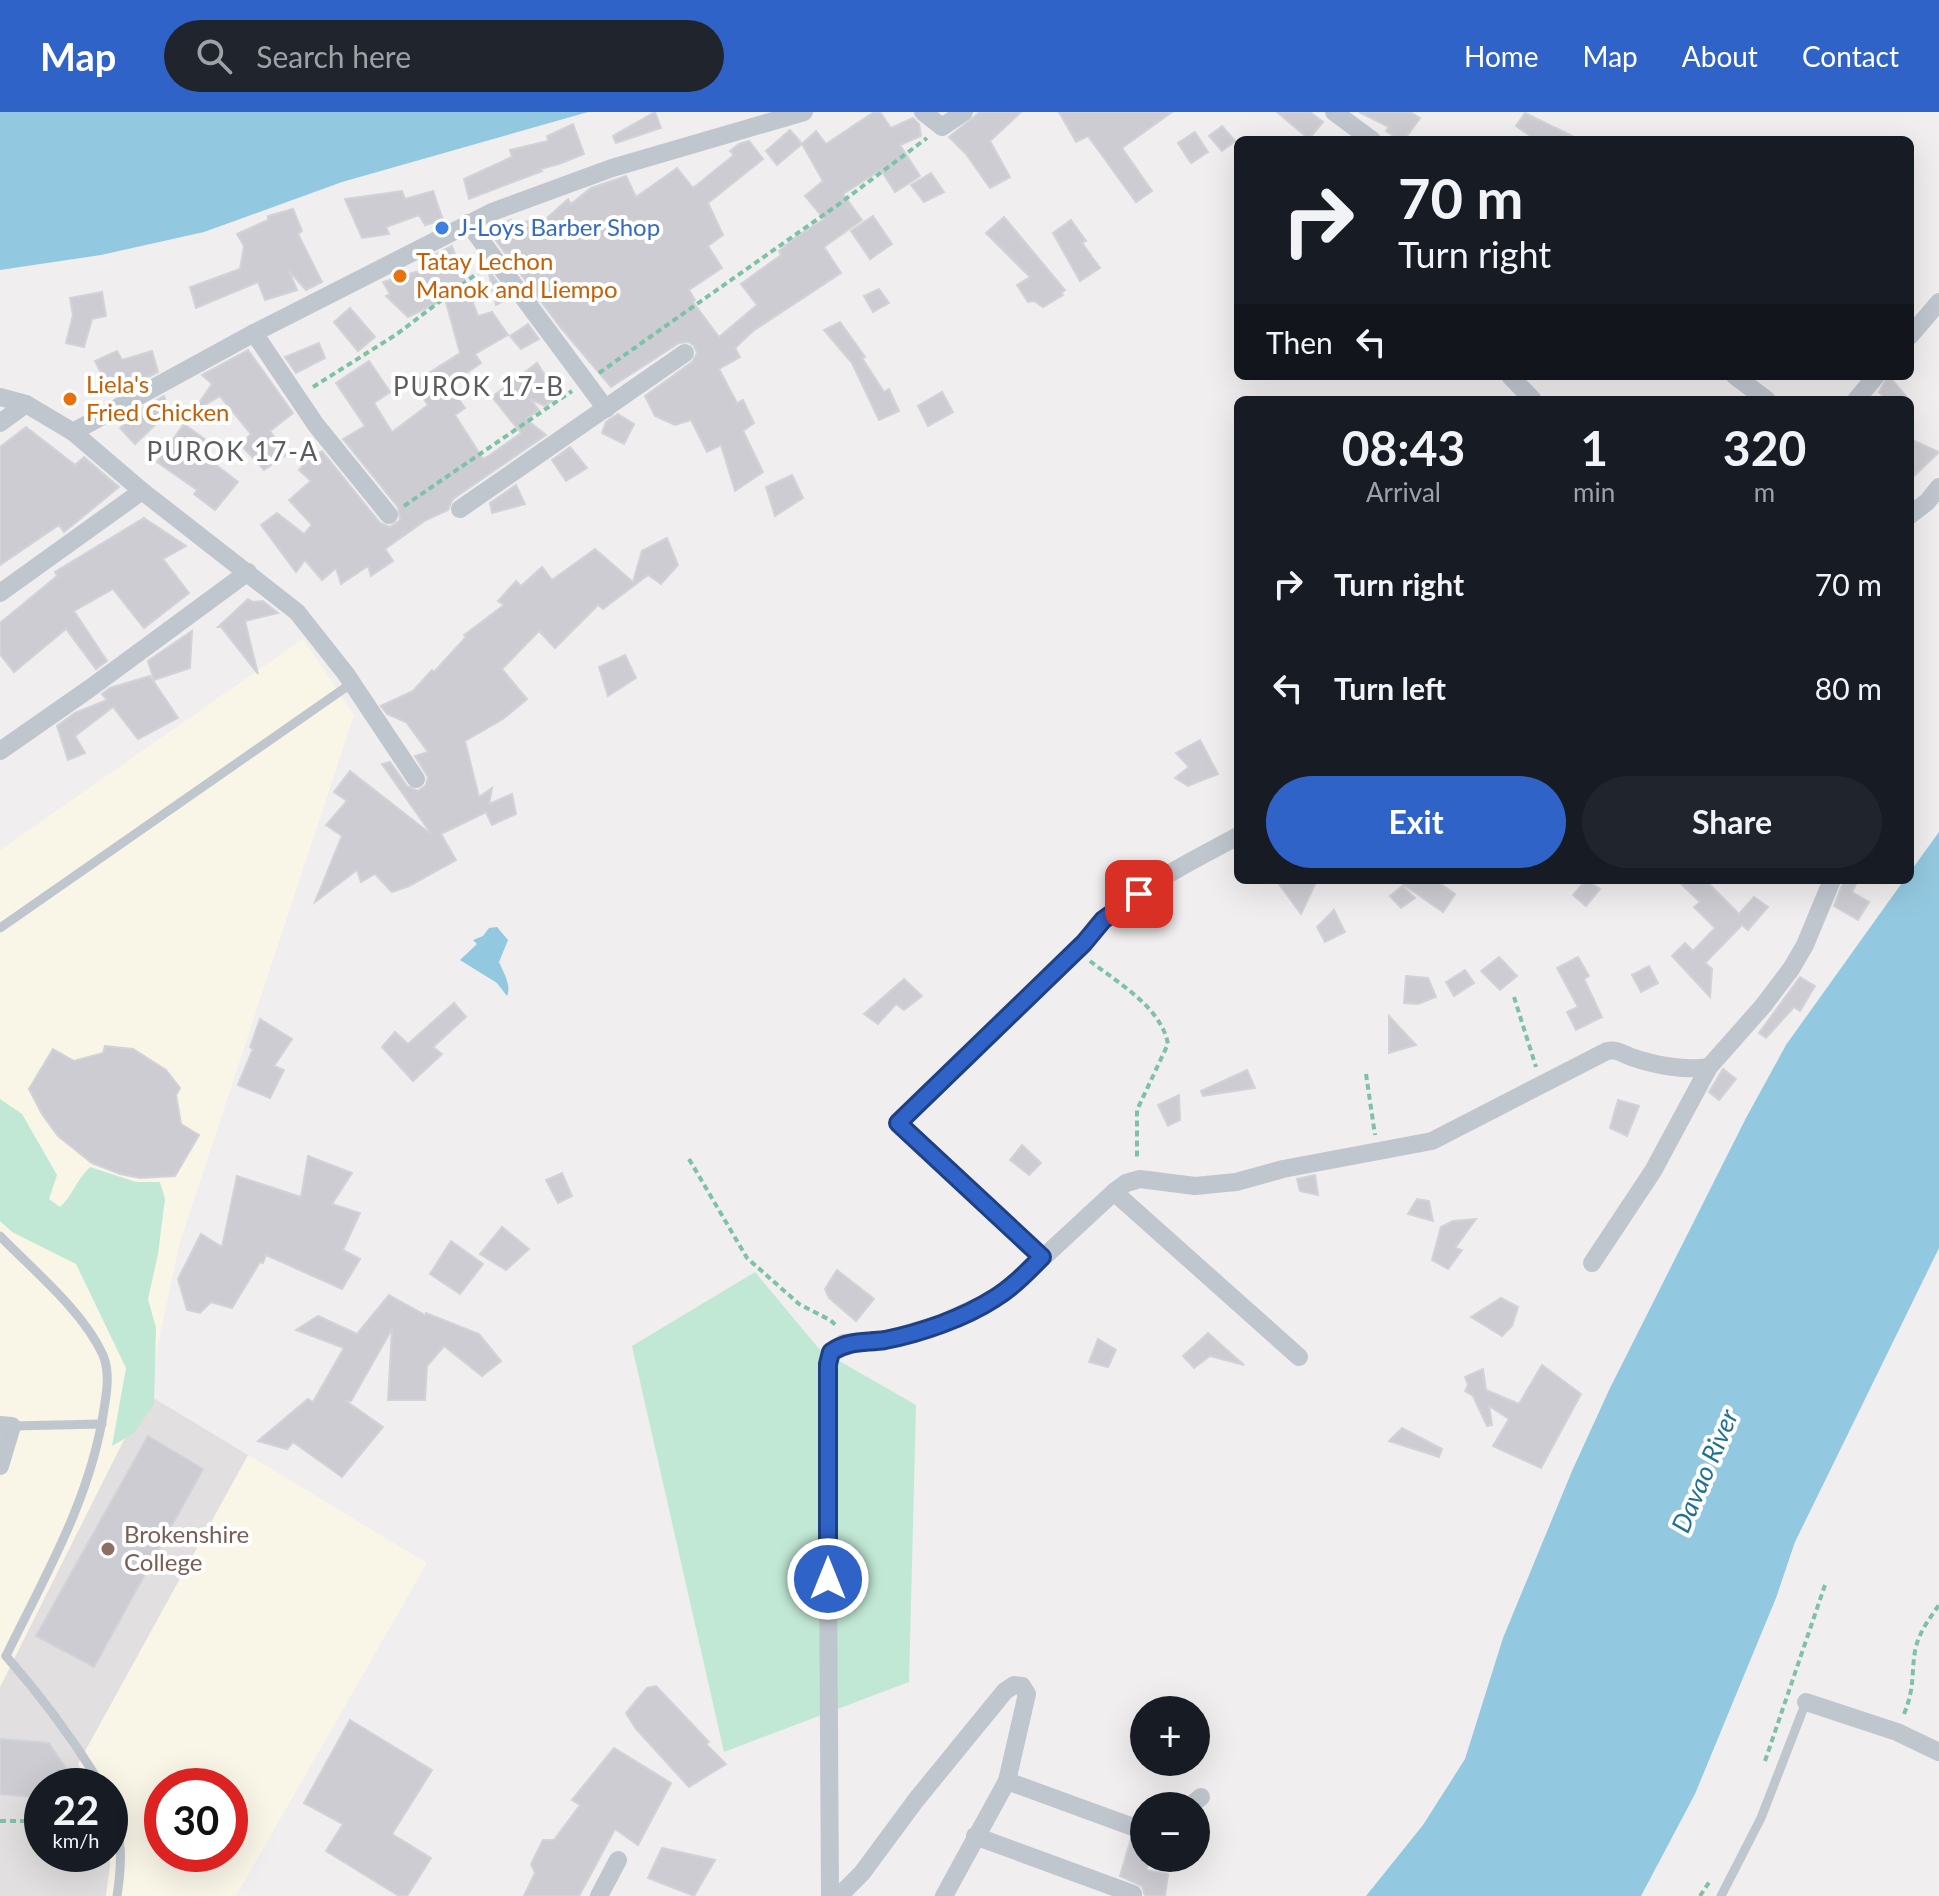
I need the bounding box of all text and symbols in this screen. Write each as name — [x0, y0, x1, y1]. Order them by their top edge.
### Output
search box — [164, 20, 724, 92]
text: Map — [40, 33, 116, 79]
icon: search — [192, 34, 236, 78]
text: Search here — [256, 38, 411, 74]
text: Home — [1464, 39, 1539, 73]
text: Map — [1583, 39, 1638, 73]
text: About — [1682, 39, 1758, 73]
text: Contact — [1802, 39, 1899, 73]
text: 70 m — [1398, 164, 1523, 231]
icon: right — [1266, 168, 1370, 272]
place label: J-Loys Barber Shop — [458, 212, 660, 241]
marker: J-Loys Barber Shop — [433, 219, 451, 237]
text: Turn right — [1398, 232, 1551, 276]
place label: Tatay Lechon Manok and Liempo — [416, 246, 618, 303]
marker: Tatay Lechon Manok and Liempo — [391, 267, 409, 285]
icon: left — [1349, 320, 1393, 364]
text: Then — [1266, 324, 1333, 360]
place label: Liela's Fried Chicken — [86, 369, 230, 426]
district label: PUROK 17-B — [393, 370, 565, 402]
marker: Liela's Fried Chicken — [61, 390, 79, 408]
text: 08:43 — [1342, 419, 1465, 476]
text: 1 — [1580, 419, 1608, 476]
text: 320 — [1723, 419, 1806, 476]
district label: PUROK 17-A — [147, 435, 319, 467]
text: Arrival — [1366, 476, 1441, 508]
text: min — [1573, 476, 1615, 508]
text: m — [1754, 476, 1775, 508]
icon: right — [1266, 562, 1310, 606]
text: Turn right — [1334, 566, 1464, 602]
text: 70 m — [1815, 566, 1882, 602]
icon: left — [1266, 666, 1310, 710]
text: Turn left — [1334, 670, 1446, 706]
text: 80 m — [1815, 670, 1882, 706]
button: Exit — [1266, 776, 1566, 868]
button: Share — [1582, 776, 1882, 868]
pin — [1105, 860, 1173, 928]
icon: arrive — [1117, 872, 1161, 916]
water label: Davao River — [1664, 1403, 1745, 1537]
place label: Brokenshire College — [124, 1519, 249, 1576]
position arrow — [786, 1537, 870, 1621]
marker: Brokenshire College — [99, 1540, 117, 1558]
map controls — [1130, 1696, 1210, 1872]
button: + — [1130, 1696, 1210, 1776]
speed limit sign: 30 — [144, 1768, 248, 1872]
text: 22 — [53, 1786, 99, 1834]
button: − — [1130, 1792, 1210, 1872]
text: km/h — [53, 1828, 99, 1852]

